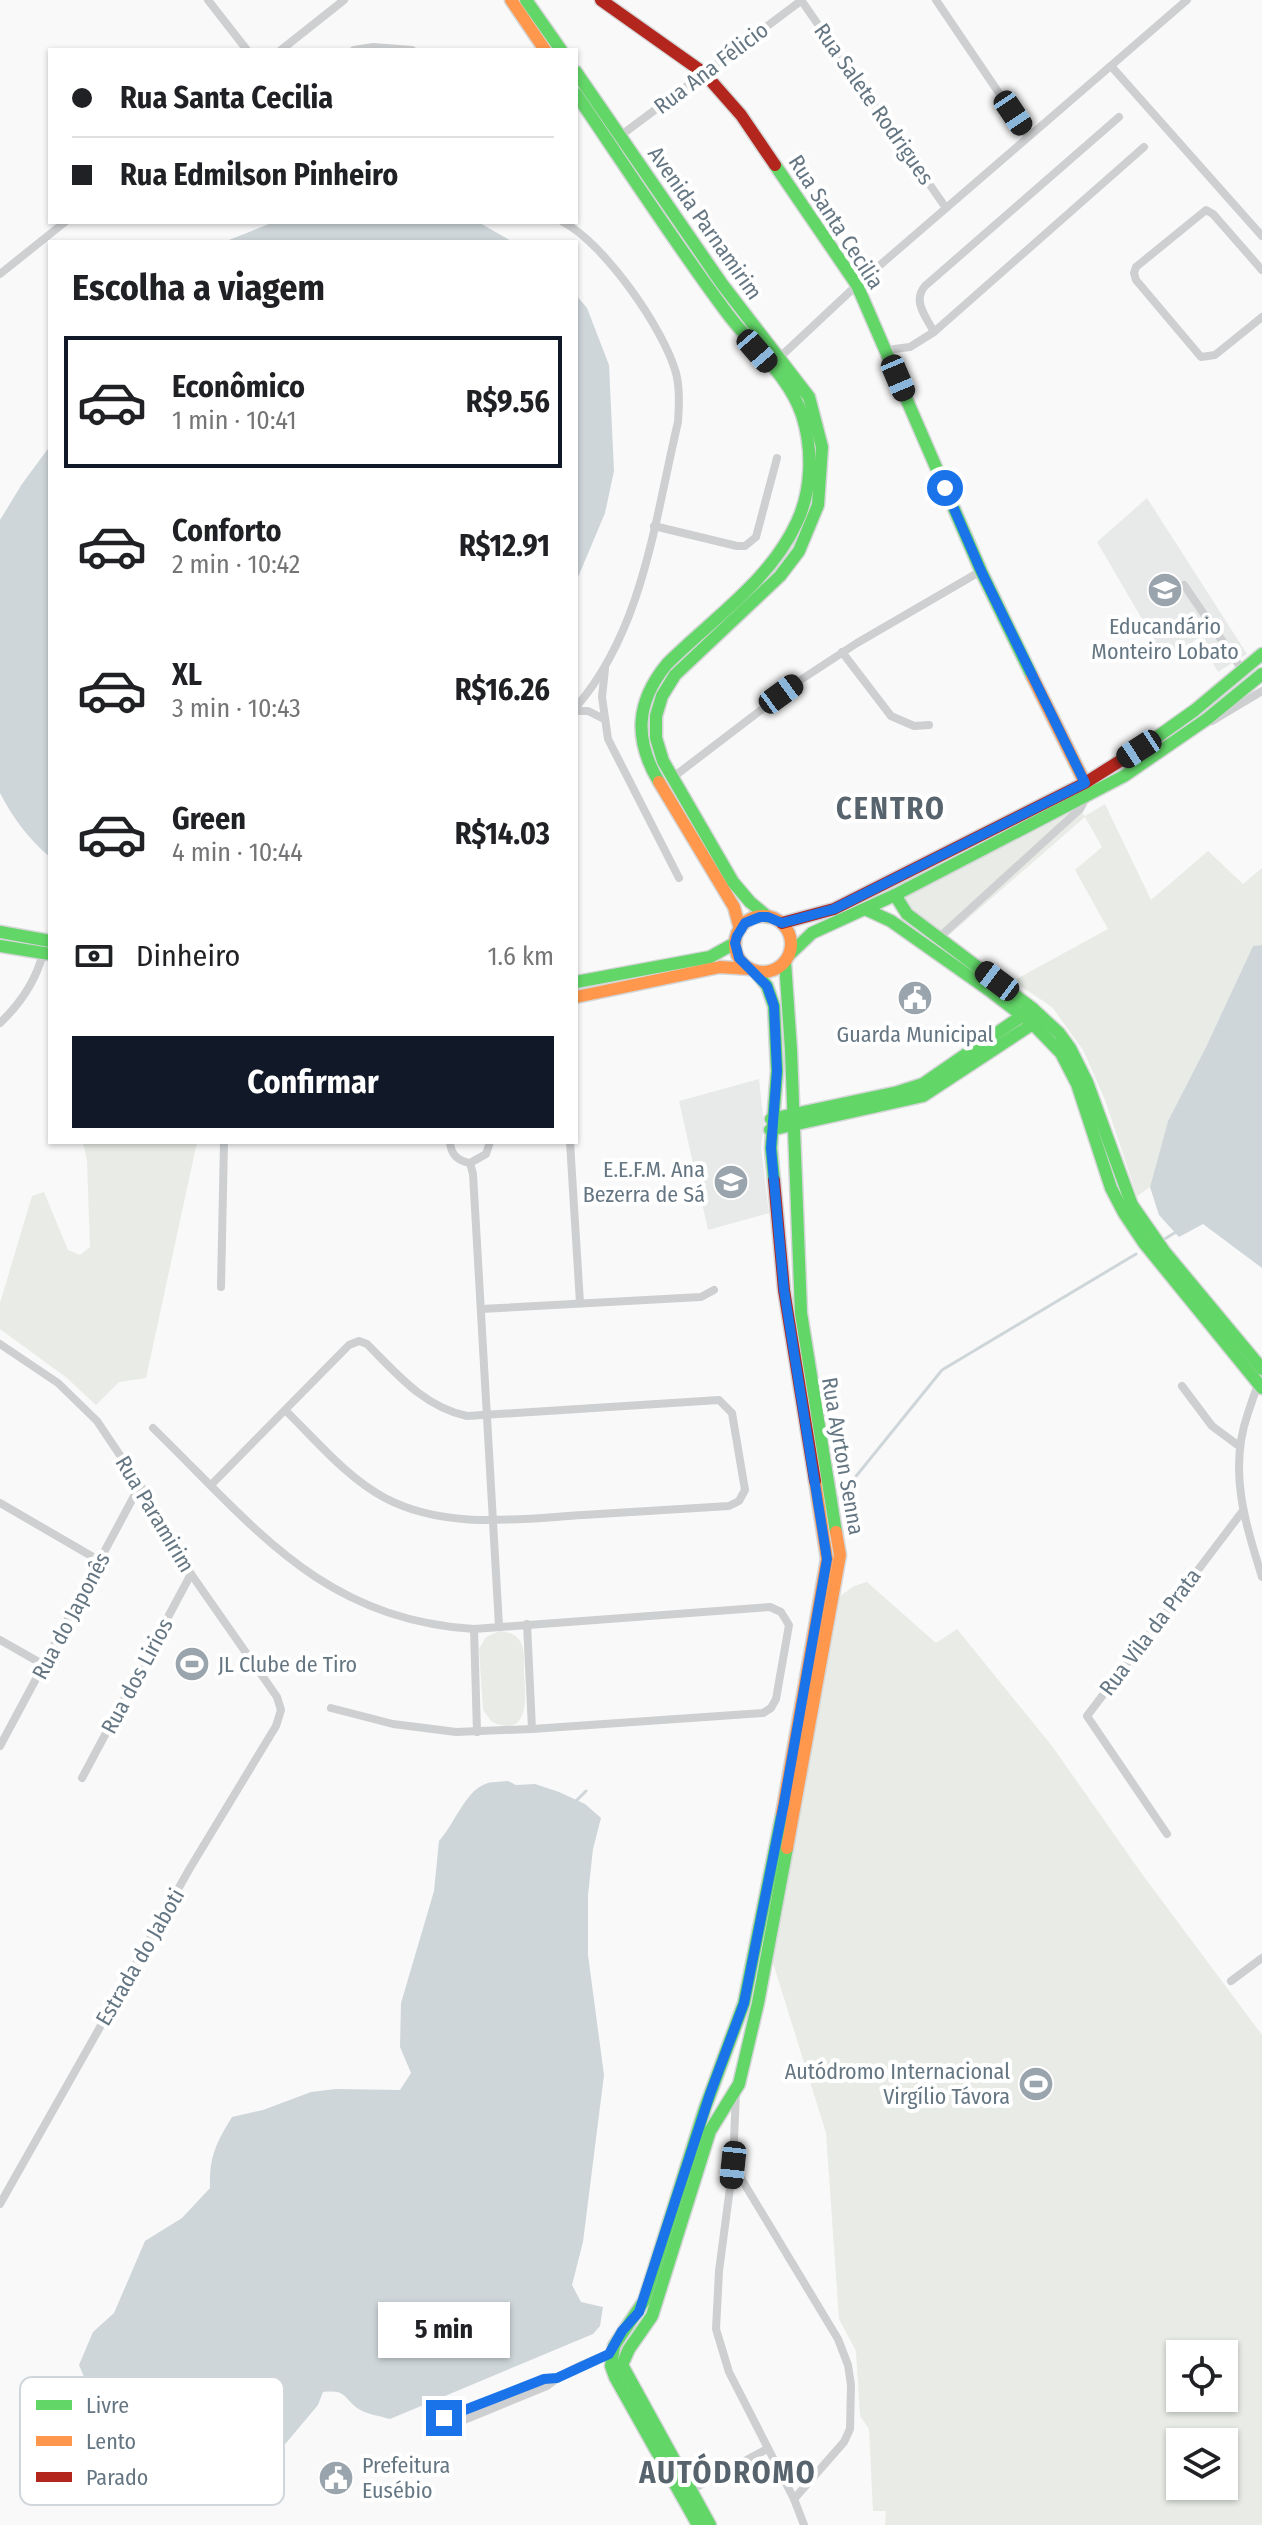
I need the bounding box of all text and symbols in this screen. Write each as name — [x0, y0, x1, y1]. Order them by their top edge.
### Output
street label: Rua Ana Félicio — [648, 16, 774, 120]
street label: Rua Salete Rodrigues — [808, 18, 940, 190]
text: Rua Santa Cecilia — [120, 80, 333, 116]
car — [990, 86, 1036, 140]
street label: Avenida Parnamirim — [642, 141, 768, 305]
street label: Rua Santa Cecilia — [783, 150, 889, 294]
text: Rua Edmilson Pinheiro — [120, 157, 398, 193]
text: Escolha a viagem — [72, 266, 325, 310]
car — [732, 325, 782, 377]
car — [878, 351, 918, 405]
icon: car — [76, 366, 148, 438]
text: Econômico — [172, 369, 305, 405]
text: R$9.56 — [466, 384, 550, 420]
text: 1 min · 10:41 — [172, 405, 297, 436]
route start — [927, 470, 963, 506]
icon: car — [76, 510, 148, 582]
text: Conforto — [172, 513, 281, 549]
text: R$12.91 — [459, 528, 550, 564]
text: 2 min · 10:42 — [172, 549, 300, 580]
school or university icon: Educandário Monteiro Lobato — [1146, 571, 1184, 609]
place label: Educandário Monteiro Lobato — [1091, 613, 1239, 665]
icon: car — [76, 654, 148, 726]
text: XL — [172, 657, 202, 693]
car — [755, 670, 807, 718]
text: R$16.26 — [455, 672, 550, 708]
text: 3 min · 10:43 — [172, 693, 301, 724]
car — [1112, 726, 1166, 772]
district label: CENTRO — [836, 791, 946, 827]
icon: car — [76, 798, 148, 870]
text: Green — [172, 801, 246, 837]
text: R$14.03 — [455, 816, 550, 852]
text: 4 min · 10:44 — [172, 837, 303, 868]
icon: cash — [72, 934, 116, 978]
text: Dinheiro — [136, 938, 240, 974]
text: 1.6 km — [487, 941, 554, 972]
car — [971, 957, 1023, 1005]
public building icon: Guarda Municipal — [896, 979, 934, 1017]
place label: Guarda Municipal — [837, 1021, 994, 1048]
button: Confirmar — [72, 1036, 554, 1128]
place label: E.E.F.M. Ana Bezerra de Sá — [583, 1156, 705, 1208]
school or university icon: E.E.F.M. Ana Bezerra de Sá — [712, 1163, 750, 1201]
street label: Rua Ayrton Senna — [816, 1375, 870, 1537]
street label: Rua Paramirim — [110, 1451, 200, 1577]
street label: Rua do Japonês — [26, 1548, 116, 1684]
street label: Rua Vila da Prata — [1093, 1563, 1207, 1701]
street label: Rua dos Lirios — [95, 1614, 179, 1738]
sports icon: JL Clube de Tiro — [173, 1645, 211, 1683]
place label: JL Clube de Tiro — [218, 1651, 357, 1678]
street label: Estrada do Jaboti — [90, 1884, 190, 2030]
place label: Autódromo Internacional Virgílio Távora — [785, 2058, 1010, 2110]
sports icon: Autódromo Internacional Virgílio Távora — [1017, 2065, 1055, 2103]
car — [719, 2140, 747, 2190]
callout: 5 min — [378, 2302, 510, 2358]
text: 5 min — [415, 2314, 473, 2345]
map controls — [1166, 2340, 1238, 2500]
button: locate — [1166, 2340, 1238, 2412]
legend — [20, 2377, 284, 2505]
text: Livre — [86, 2392, 129, 2419]
route end — [426, 2400, 462, 2436]
text: Lento — [86, 2428, 136, 2455]
button: layers — [1166, 2428, 1238, 2500]
place label: Prefeitura Eusébio — [362, 2452, 450, 2504]
district label: AUTÓDROMO — [638, 2453, 817, 2491]
public building icon: Prefeitura Eusébio — [317, 2459, 355, 2497]
text: Parado — [86, 2464, 148, 2491]

